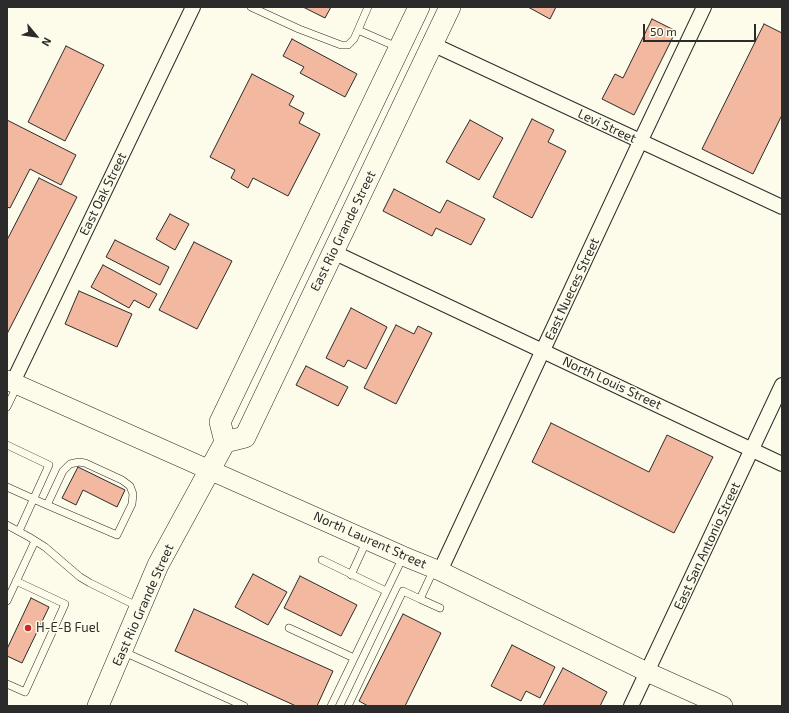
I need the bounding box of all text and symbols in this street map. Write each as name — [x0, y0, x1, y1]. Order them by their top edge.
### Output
north arrow — [16, 16, 56, 56]
scale bar — [645, 16, 758, 42]
text: 50 m — [650, 24, 677, 38]
text: N — [39, 35, 55, 49]
street label: Levi Street — [575, 106, 639, 146]
street label: East Oak Street — [76, 150, 130, 238]
street label: East Rio Grande Street — [307, 168, 379, 294]
street label: East Nueces Street — [541, 235, 603, 343]
street label: North Louis Street — [560, 353, 664, 413]
street label: East San Antonio Street — [671, 480, 743, 612]
street label: North Laurent Street — [311, 508, 429, 572]
street label: East Rio Grande Street — [109, 542, 177, 668]
place label: H-E-B Fuel — [36, 620, 100, 636]
marker: H-E-B Fuel — [23, 623, 33, 633]

